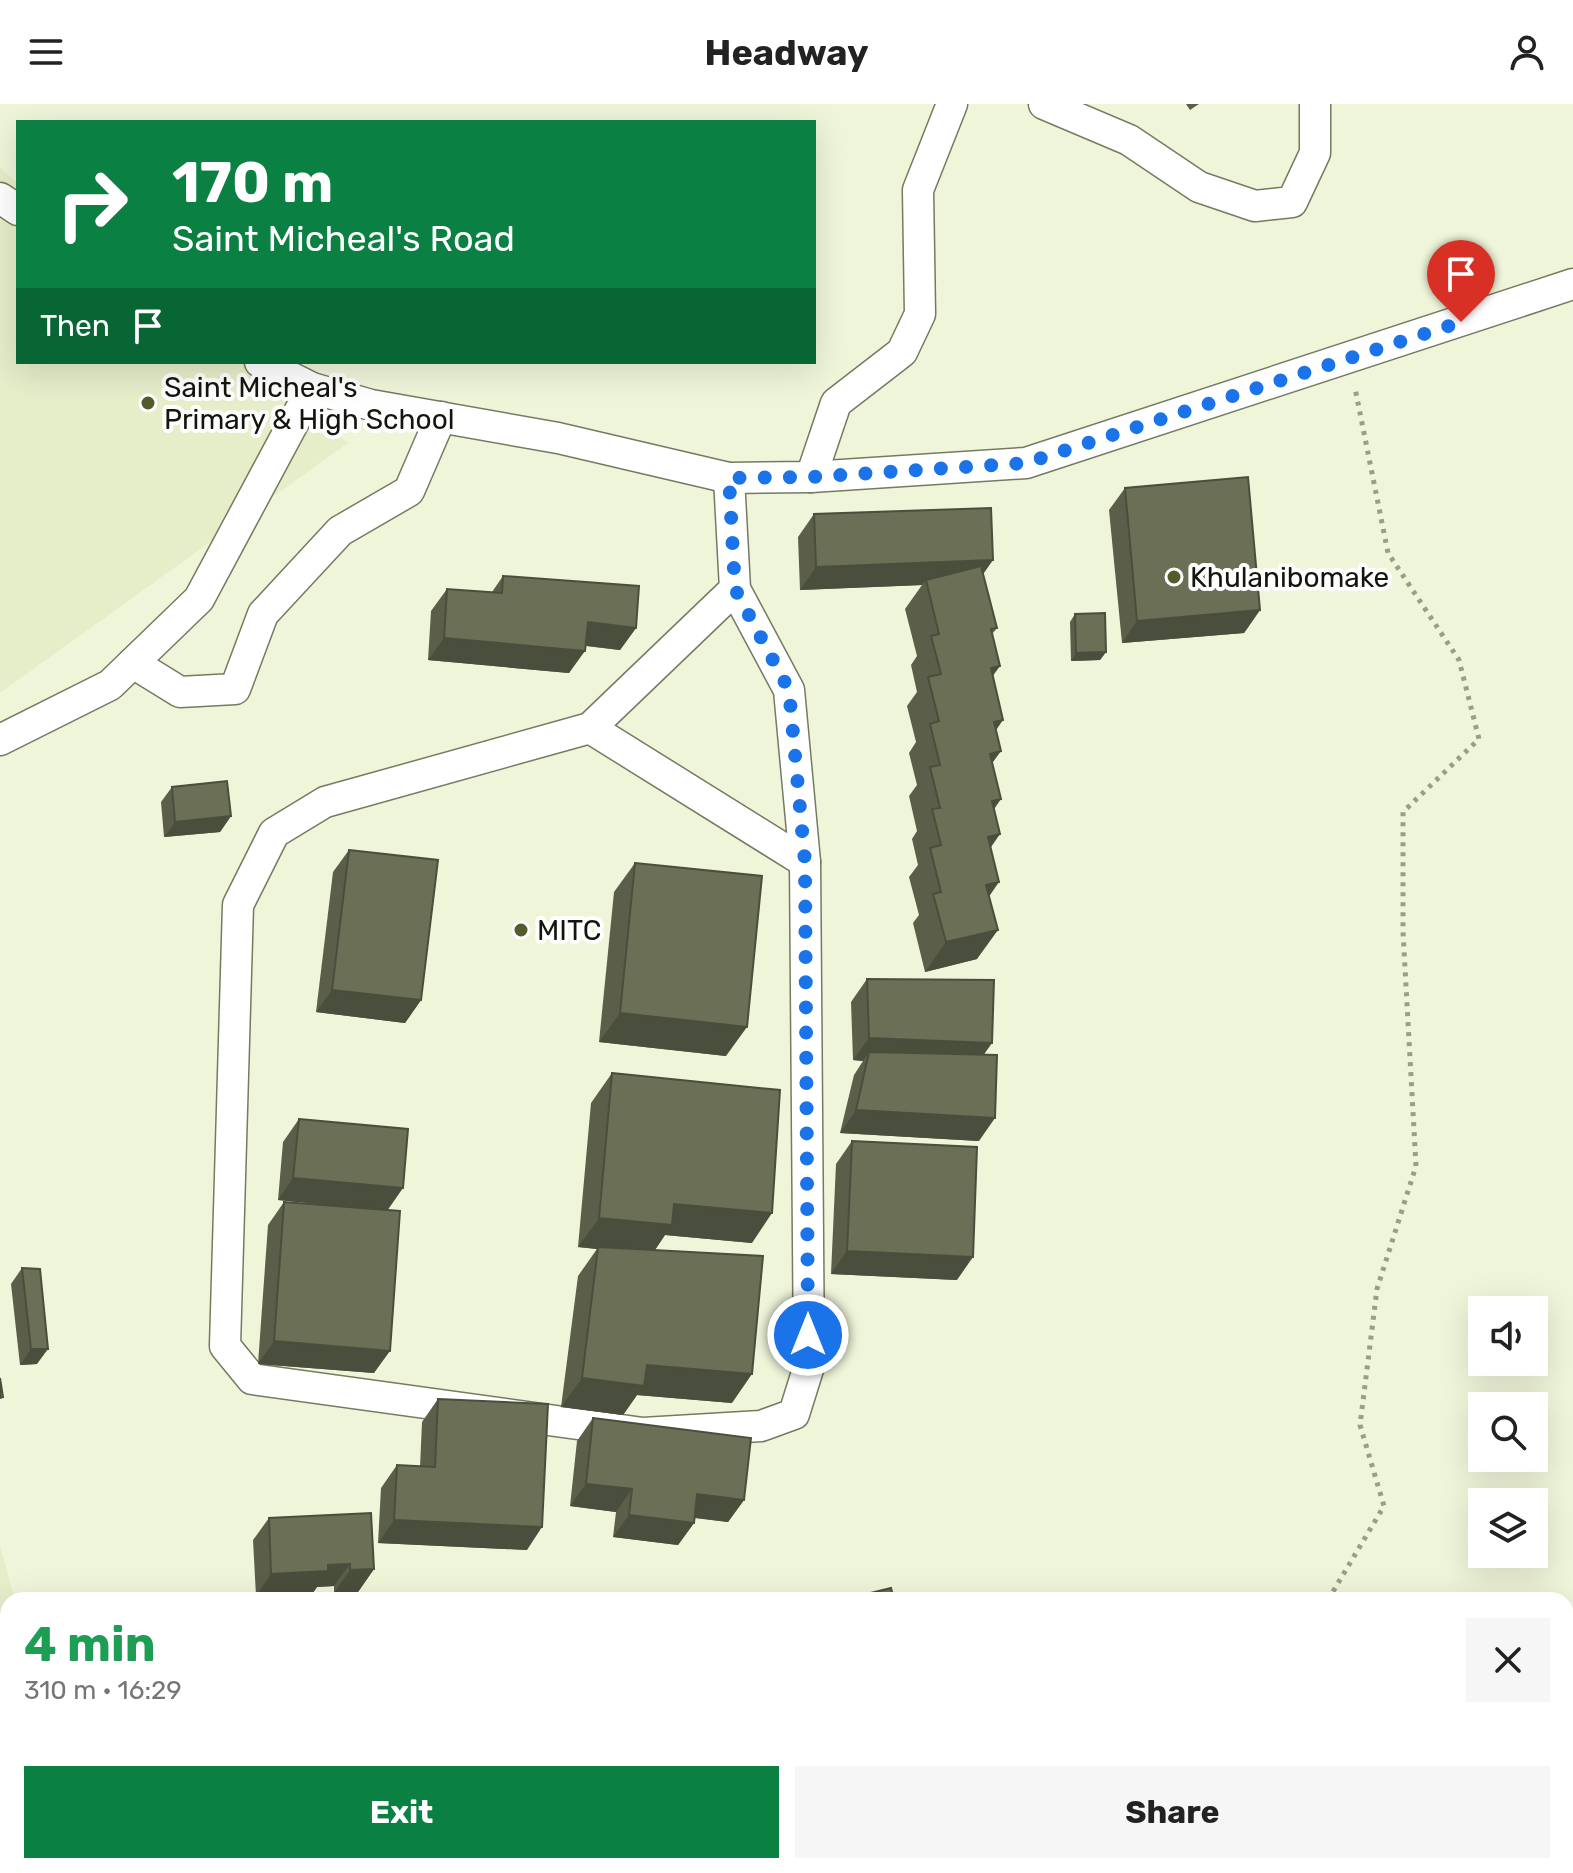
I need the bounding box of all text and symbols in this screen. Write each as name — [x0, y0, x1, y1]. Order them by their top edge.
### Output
icon: menu — [24, 30, 68, 74]
icon: person — [1505, 30, 1549, 74]
text: Headway — [705, 31, 868, 74]
text: 170 m — [172, 150, 333, 216]
icon: right — [40, 152, 144, 256]
text: Saint Micheal's Road — [172, 217, 515, 260]
pin — [1427, 240, 1495, 322]
icon: arrive — [1439, 252, 1483, 296]
icon: arrive — [126, 304, 170, 348]
text: Then — [40, 308, 110, 344]
place label: Saint Micheal's Primary & High School — [164, 371, 455, 436]
marker: Saint Micheal's Primary & High School — [139, 394, 157, 412]
place label: Khulanibomake — [1190, 561, 1389, 594]
marker: Khulanibomake — [1165, 568, 1183, 586]
place label: MITC — [537, 914, 601, 947]
marker: MITC — [512, 921, 530, 939]
position arrow — [766, 1293, 850, 1377]
map controls — [1468, 1296, 1548, 1568]
button: sound — [1468, 1296, 1548, 1376]
button: search — [1468, 1392, 1548, 1472]
button: layers — [1468, 1488, 1548, 1568]
text: 4 min — [24, 1616, 156, 1673]
button: close — [1466, 1618, 1550, 1702]
text: 310 m · 16:29 — [24, 1675, 182, 1706]
button: Exit — [24, 1766, 779, 1858]
button: Share — [795, 1766, 1550, 1858]

